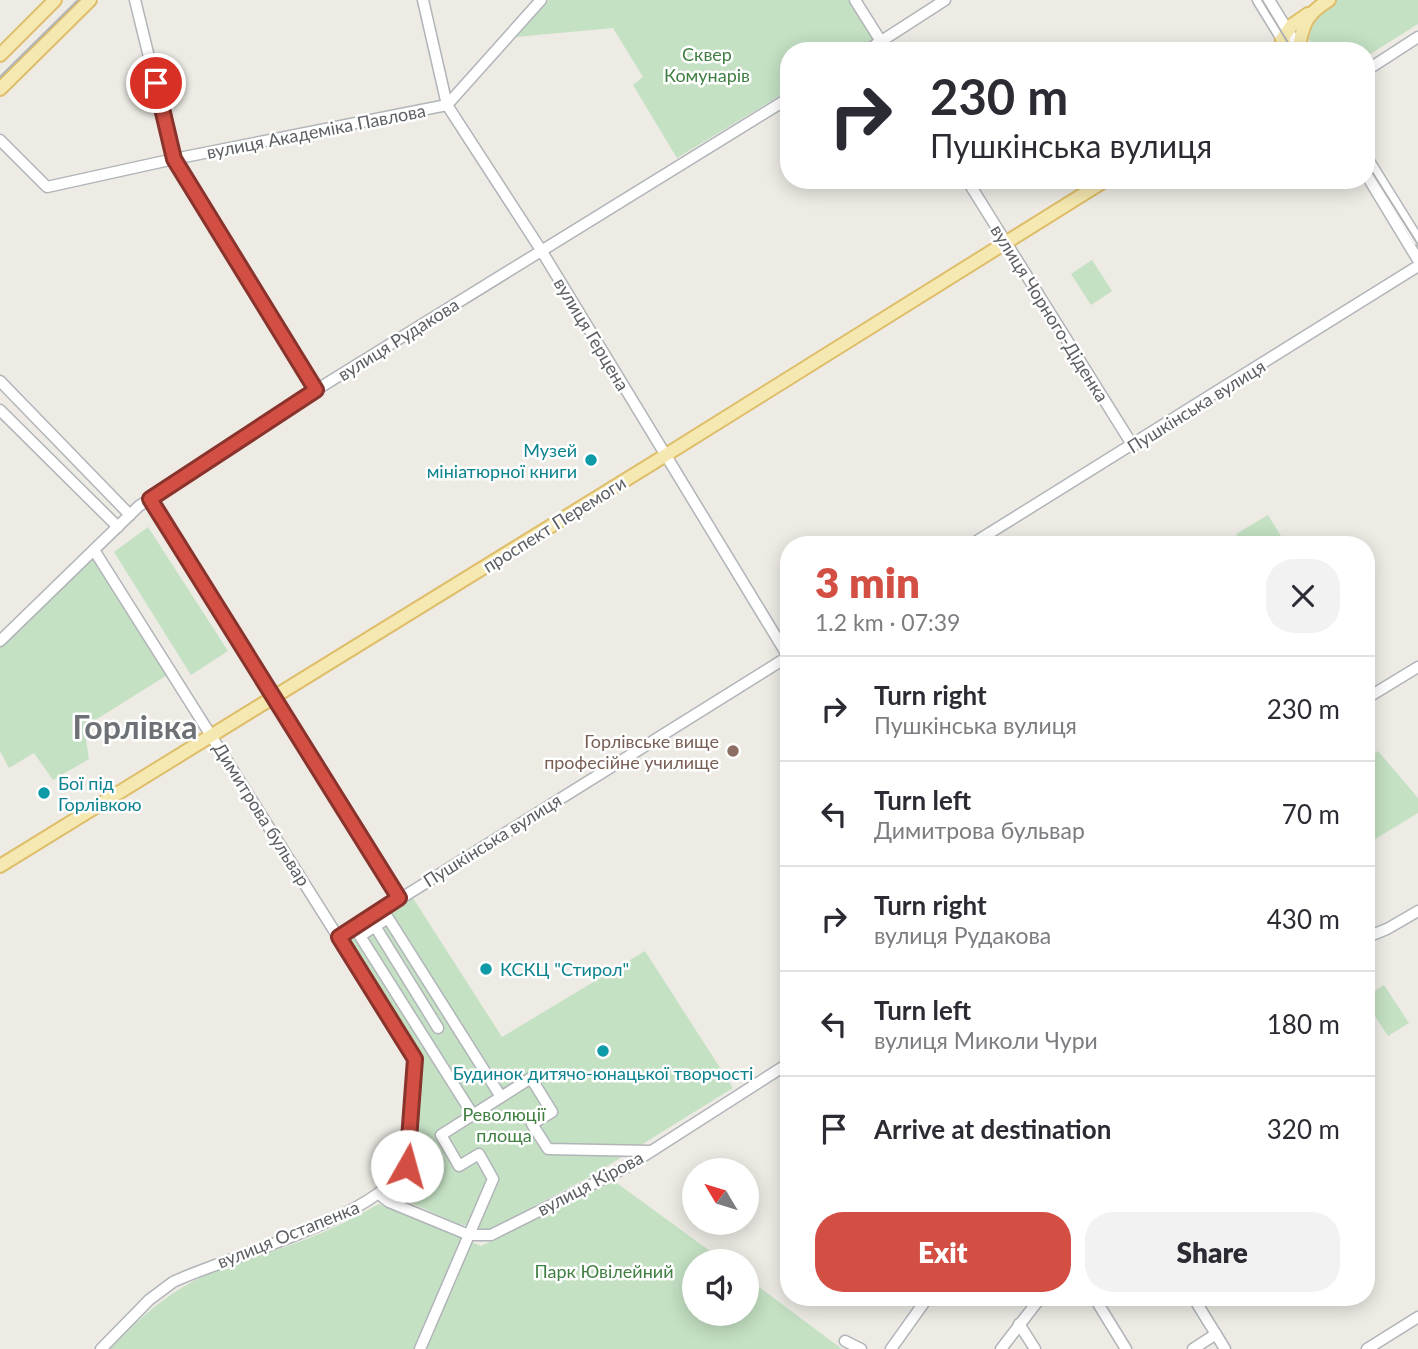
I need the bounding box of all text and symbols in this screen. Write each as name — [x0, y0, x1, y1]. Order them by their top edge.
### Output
park label: Сквер Комунарів — [664, 43, 750, 86]
pin — [126, 53, 186, 113]
icon: arrive — [137, 64, 175, 102]
text: 230 m — [930, 67, 1068, 125]
icon: right — [815, 70, 906, 161]
street label: вулиця Академіка Павлова — [205, 99, 427, 163]
text: Пушкінська вулиця — [930, 126, 1212, 165]
street label: вулиця Чорного-Діденка — [986, 220, 1114, 406]
street label: вулиця Герцена — [550, 274, 634, 394]
street label: вулиця Рудакова — [333, 293, 463, 385]
street label: Пушкінська вулиця — [1123, 355, 1269, 457]
place label: Музей мініатюрної книги — [427, 439, 577, 482]
marker: Музей мініатюрної книги — [583, 452, 599, 468]
street label: проспект Перемоги — [478, 471, 630, 577]
text: 3 min — [815, 557, 920, 607]
button: close — [1266, 559, 1340, 633]
text: 1.2 km · 07:39 — [815, 608, 960, 636]
text: Turn right — [874, 679, 987, 711]
icon: right — [815, 690, 853, 728]
text: 230 m — [1267, 693, 1340, 725]
district label: Горлівка — [73, 707, 197, 746]
text: Пушкінська вулиця — [874, 711, 1077, 739]
place label: Горлівське вище професійне училище — [544, 730, 719, 773]
street label: Димитрова бульвар — [209, 738, 315, 890]
marker: Горлівське вище професійне училище — [725, 743, 741, 759]
place label: Бої під Горлівкою — [58, 772, 142, 815]
text: Turn left — [874, 784, 971, 816]
marker: Бої під Горлівкою — [36, 785, 52, 801]
street label: Пушкінська вулиця — [419, 789, 565, 891]
icon: left — [815, 795, 853, 833]
text: 70 m — [1282, 798, 1340, 830]
text: Димитрова бульвар — [874, 816, 1085, 844]
text: Turn right — [874, 889, 987, 921]
icon: right — [815, 900, 853, 938]
text: 430 m — [1267, 903, 1340, 935]
text: вулиця Рудакова — [874, 921, 1051, 949]
place label: КСКЦ "Стирол" — [500, 958, 629, 980]
marker: КСКЦ "Стирол" — [478, 961, 494, 977]
text: Turn left — [874, 994, 971, 1026]
icon: left — [815, 1005, 853, 1043]
text: 180 m — [1267, 1008, 1340, 1040]
text: вулиця Миколи Чури — [874, 1026, 1098, 1054]
marker: Будинок дитячо-юнацької творчості — [595, 1043, 611, 1059]
place label: Будинок дитячо-юнацької творчості — [453, 1062, 753, 1084]
park label: Революції площа — [463, 1103, 546, 1146]
icon: arrive — [815, 1110, 853, 1148]
text: Arrive at destination — [874, 1113, 1111, 1145]
text: 320 m — [1267, 1113, 1340, 1145]
position arrow — [370, 1129, 444, 1203]
street label: вулиця Кірова — [533, 1146, 647, 1220]
north arrow — [682, 1158, 760, 1236]
map controls — [682, 1158, 759, 1326]
street label: вулиця Остапенка — [214, 1195, 362, 1273]
button: Exit — [815, 1212, 1071, 1292]
button: Share — [1085, 1212, 1340, 1292]
button: sound — [682, 1249, 759, 1326]
park label: Парк Ювілейний — [534, 1260, 674, 1282]

